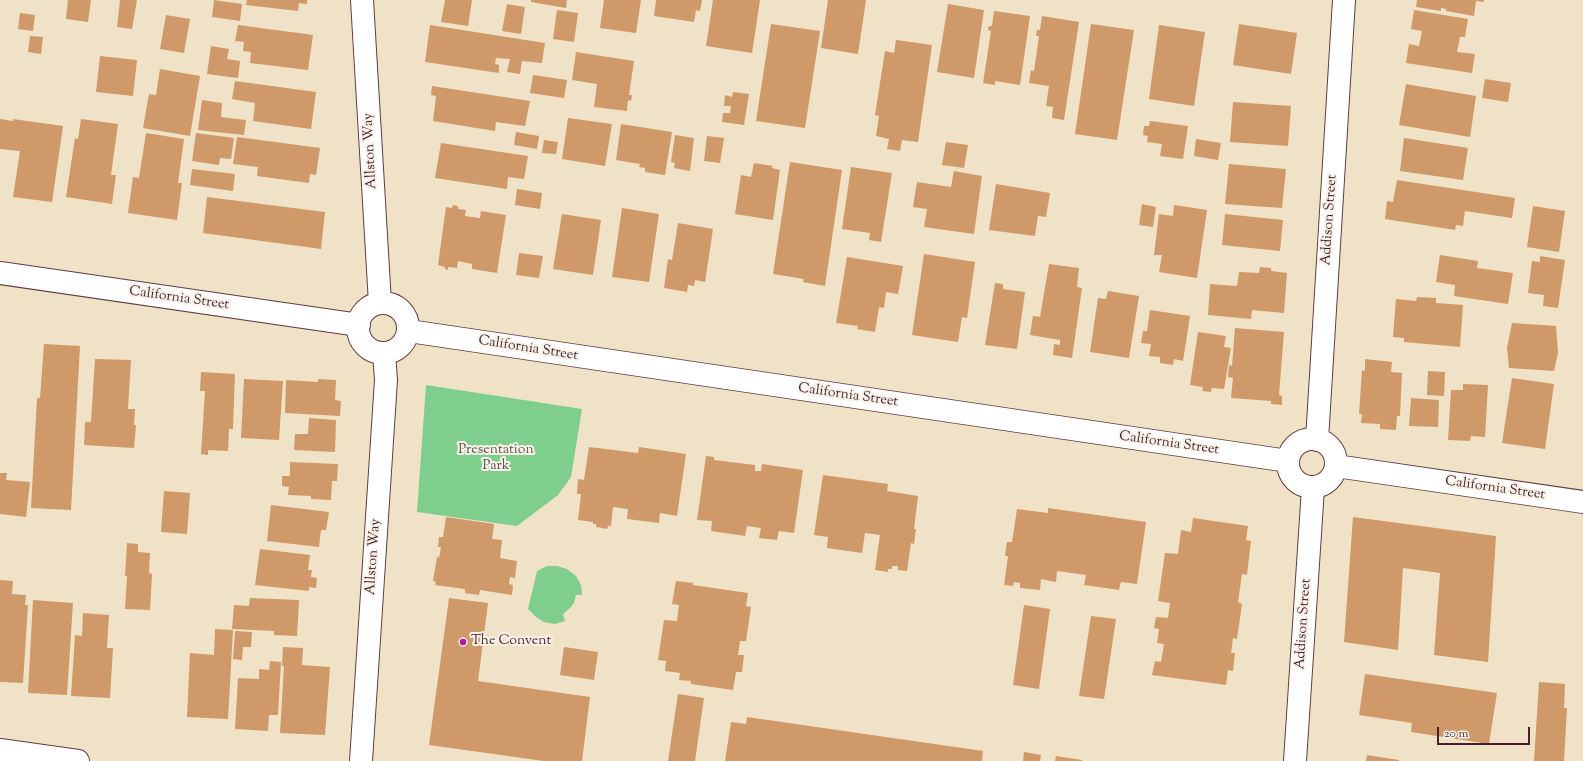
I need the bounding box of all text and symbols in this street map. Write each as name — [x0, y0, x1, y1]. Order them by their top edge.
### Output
street label: Allston Way — [361, 112, 381, 190]
street label: Addison Street — [1318, 174, 1342, 266]
street label: California Street — [128, 284, 230, 314]
street label: California Street — [477, 333, 579, 365]
street label: California Street — [797, 381, 899, 411]
street label: California Street — [1118, 429, 1220, 459]
park label: Presentation Park — [458, 443, 534, 476]
street label: California Street — [1444, 474, 1546, 504]
street label: Allston Way — [363, 518, 385, 596]
street label: Addison Street — [1292, 578, 1316, 670]
place label: The Convent — [471, 634, 551, 650]
marker: The Convent — [458, 637, 468, 647]
scale bar — [1439, 719, 1532, 745]
text: 20 m — [1444, 725, 1468, 743]

